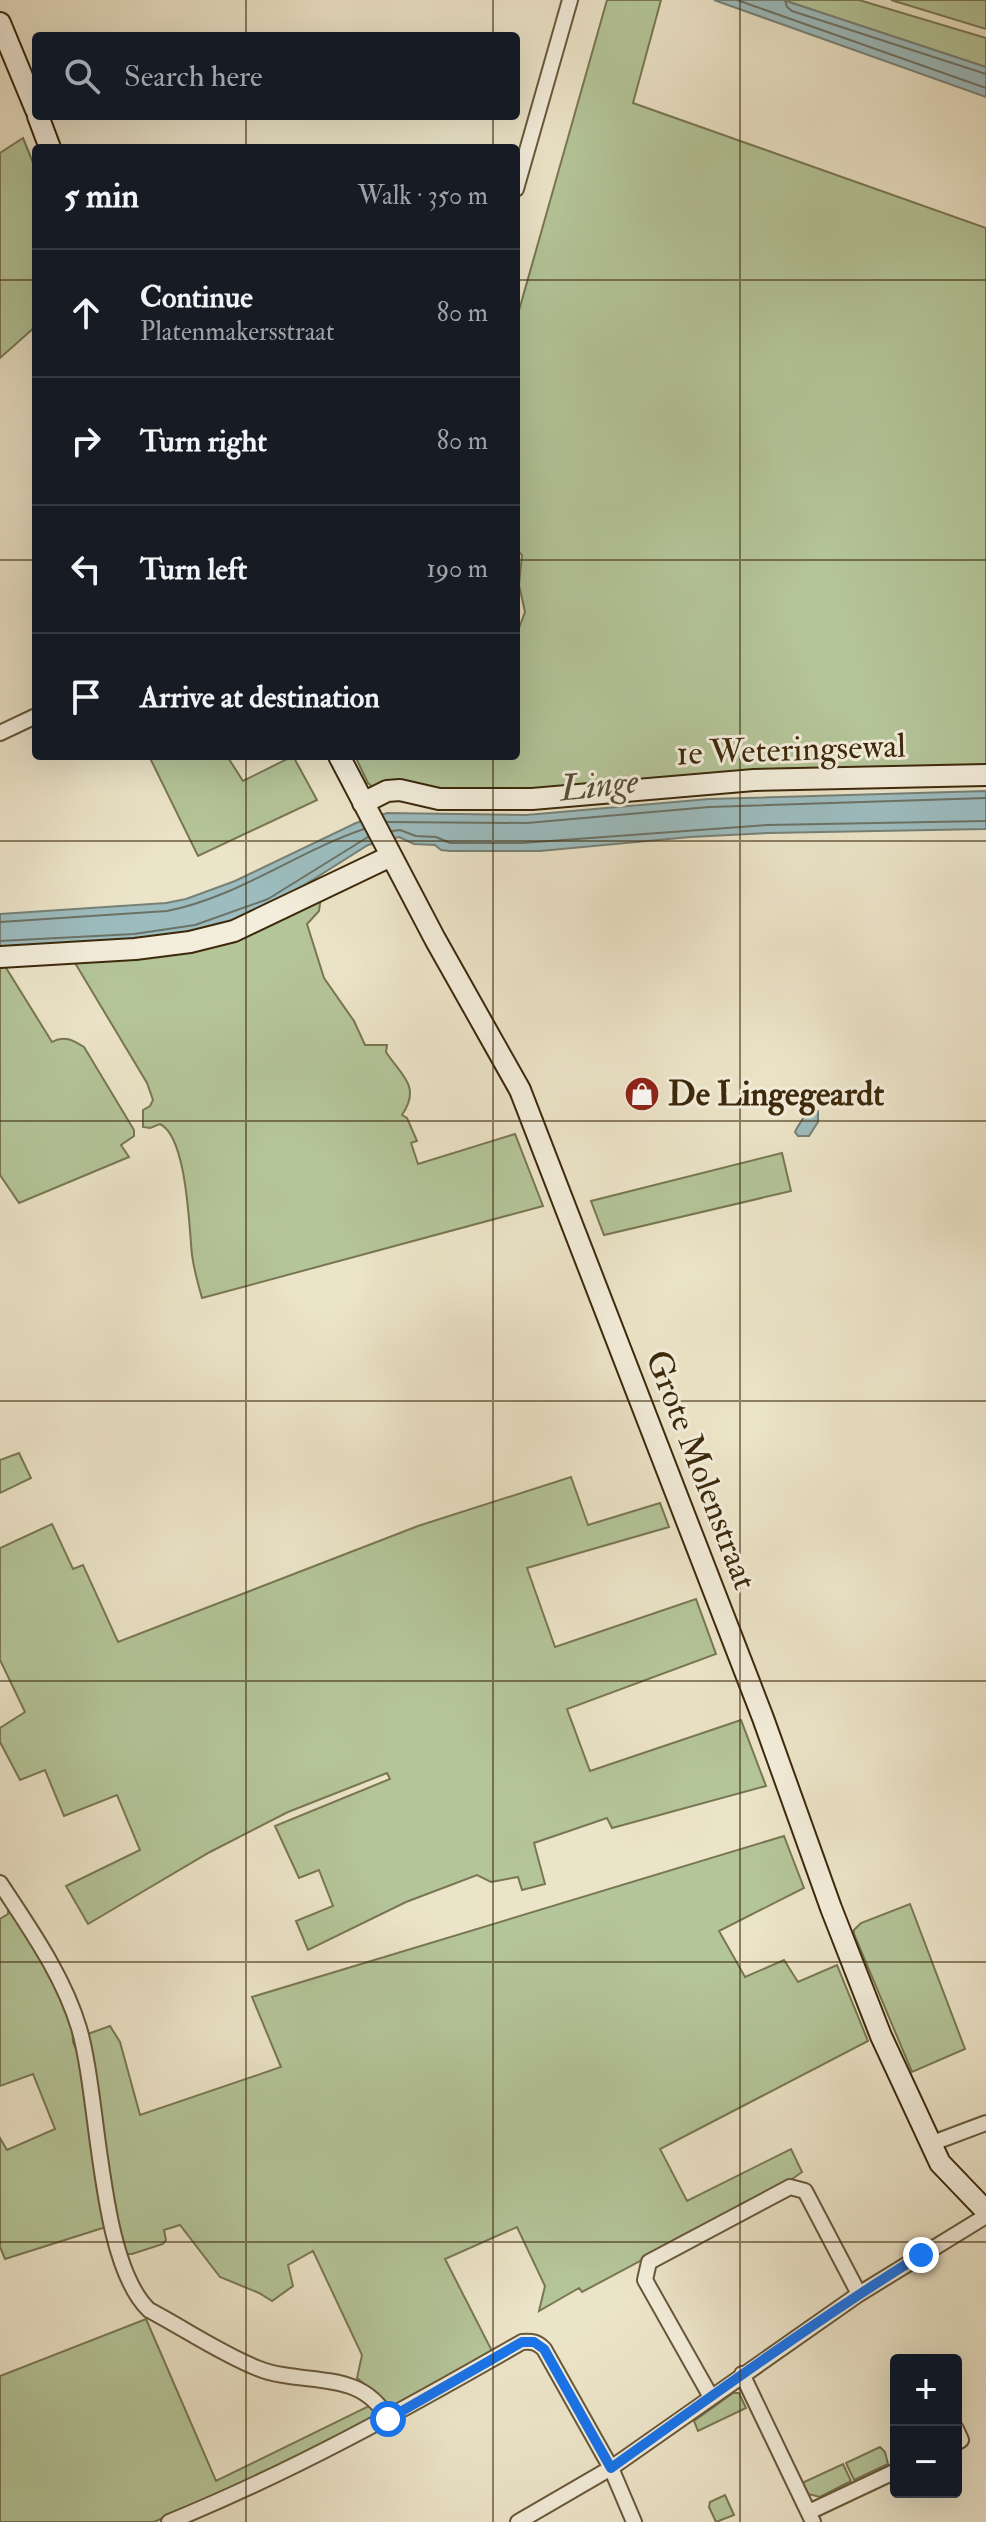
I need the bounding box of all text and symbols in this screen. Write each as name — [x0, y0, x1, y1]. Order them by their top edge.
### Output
search box — [32, 32, 520, 120]
icon: search — [60, 54, 104, 98]
text: Search here — [124, 58, 263, 95]
text: 5 min — [64, 175, 139, 218]
text: Walk · 350 m — [358, 180, 488, 212]
text: Continue — [140, 279, 253, 316]
icon: ahead — [64, 291, 108, 335]
text: 80 m — [437, 297, 488, 329]
text: Platenmakersstraat — [140, 316, 334, 348]
icon: right — [64, 419, 108, 463]
text: Turn right — [140, 423, 267, 460]
text: 80 m — [437, 425, 488, 457]
icon: left — [64, 547, 108, 591]
text: Turn left — [140, 551, 247, 588]
text: 190 m — [427, 553, 488, 585]
icon: arrive — [64, 675, 108, 719]
text: Arrive at destination — [140, 679, 380, 716]
street label: 1e Weteringsewal — [675, 724, 907, 775]
water label: Linge — [556, 758, 641, 812]
place label: De Lingegeardt — [668, 1073, 884, 1116]
shop icon: De Lingegeardt — [623, 1075, 661, 1113]
street label: Grote Molenstraat — [636, 1344, 766, 1596]
route end — [903, 2237, 939, 2273]
map controls — [890, 2354, 962, 2498]
button: + — [890, 2354, 962, 2426]
route start — [370, 2401, 406, 2437]
button: − — [890, 2426, 962, 2498]

